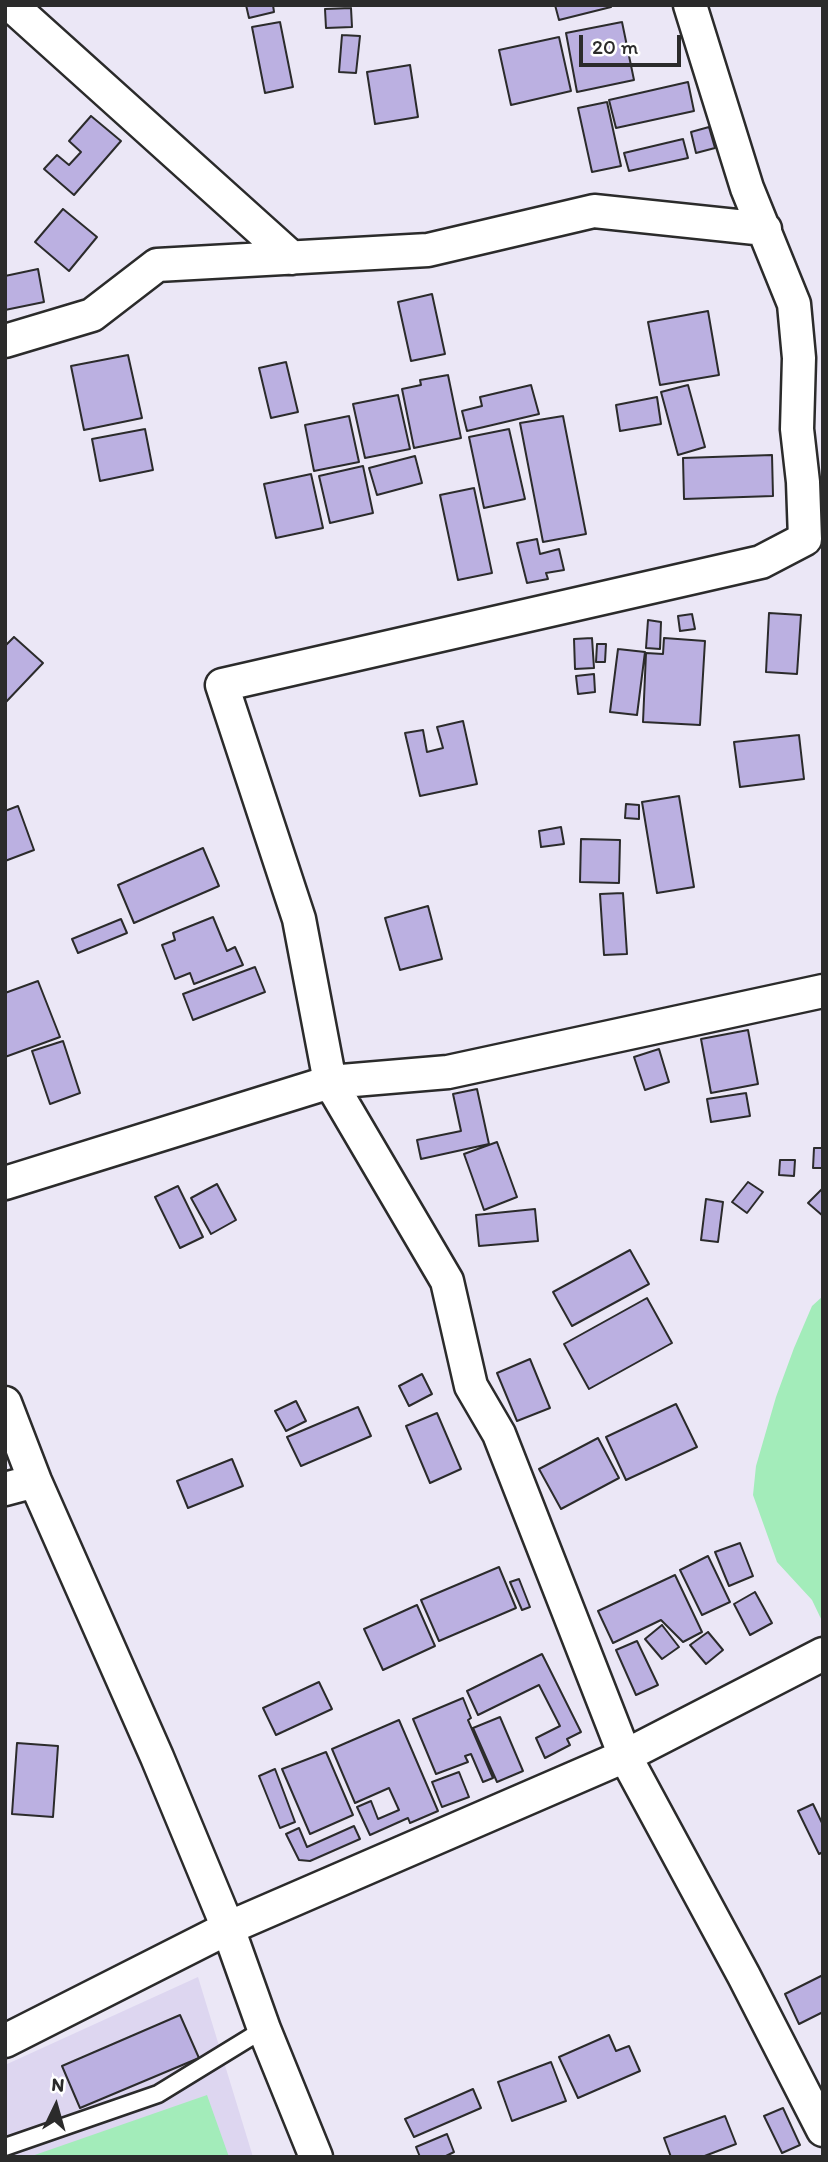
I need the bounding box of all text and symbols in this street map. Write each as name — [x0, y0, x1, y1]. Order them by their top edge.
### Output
scale bar — [583, 21, 684, 65]
text: 20 m — [592, 34, 638, 59]
north arrow — [21, 2071, 91, 2141]
text: N — [50, 2073, 65, 2097]

